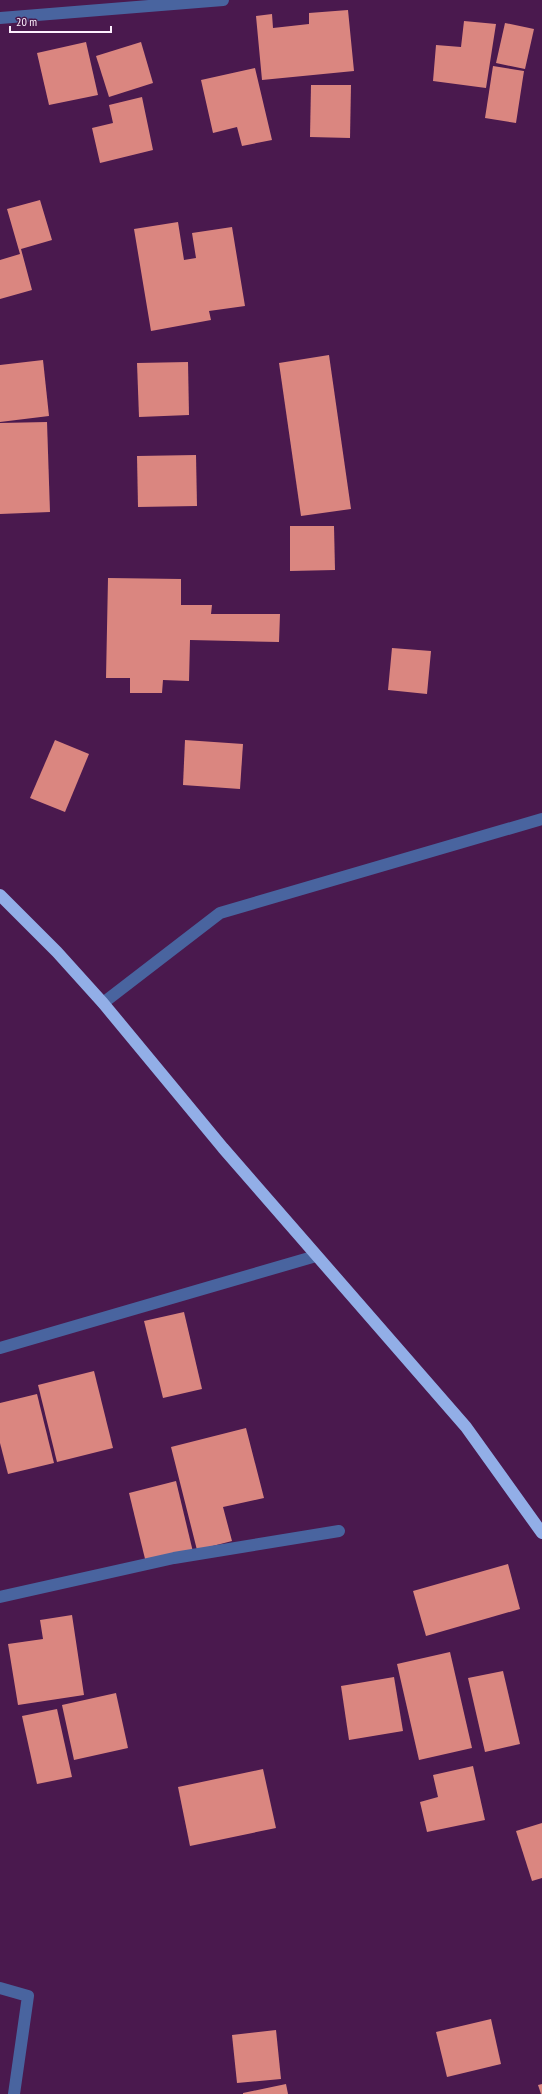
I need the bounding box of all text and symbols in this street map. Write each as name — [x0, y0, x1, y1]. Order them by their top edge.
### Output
scale bar — [10, 8, 111, 34]
text: 20 m — [16, 14, 37, 29]

